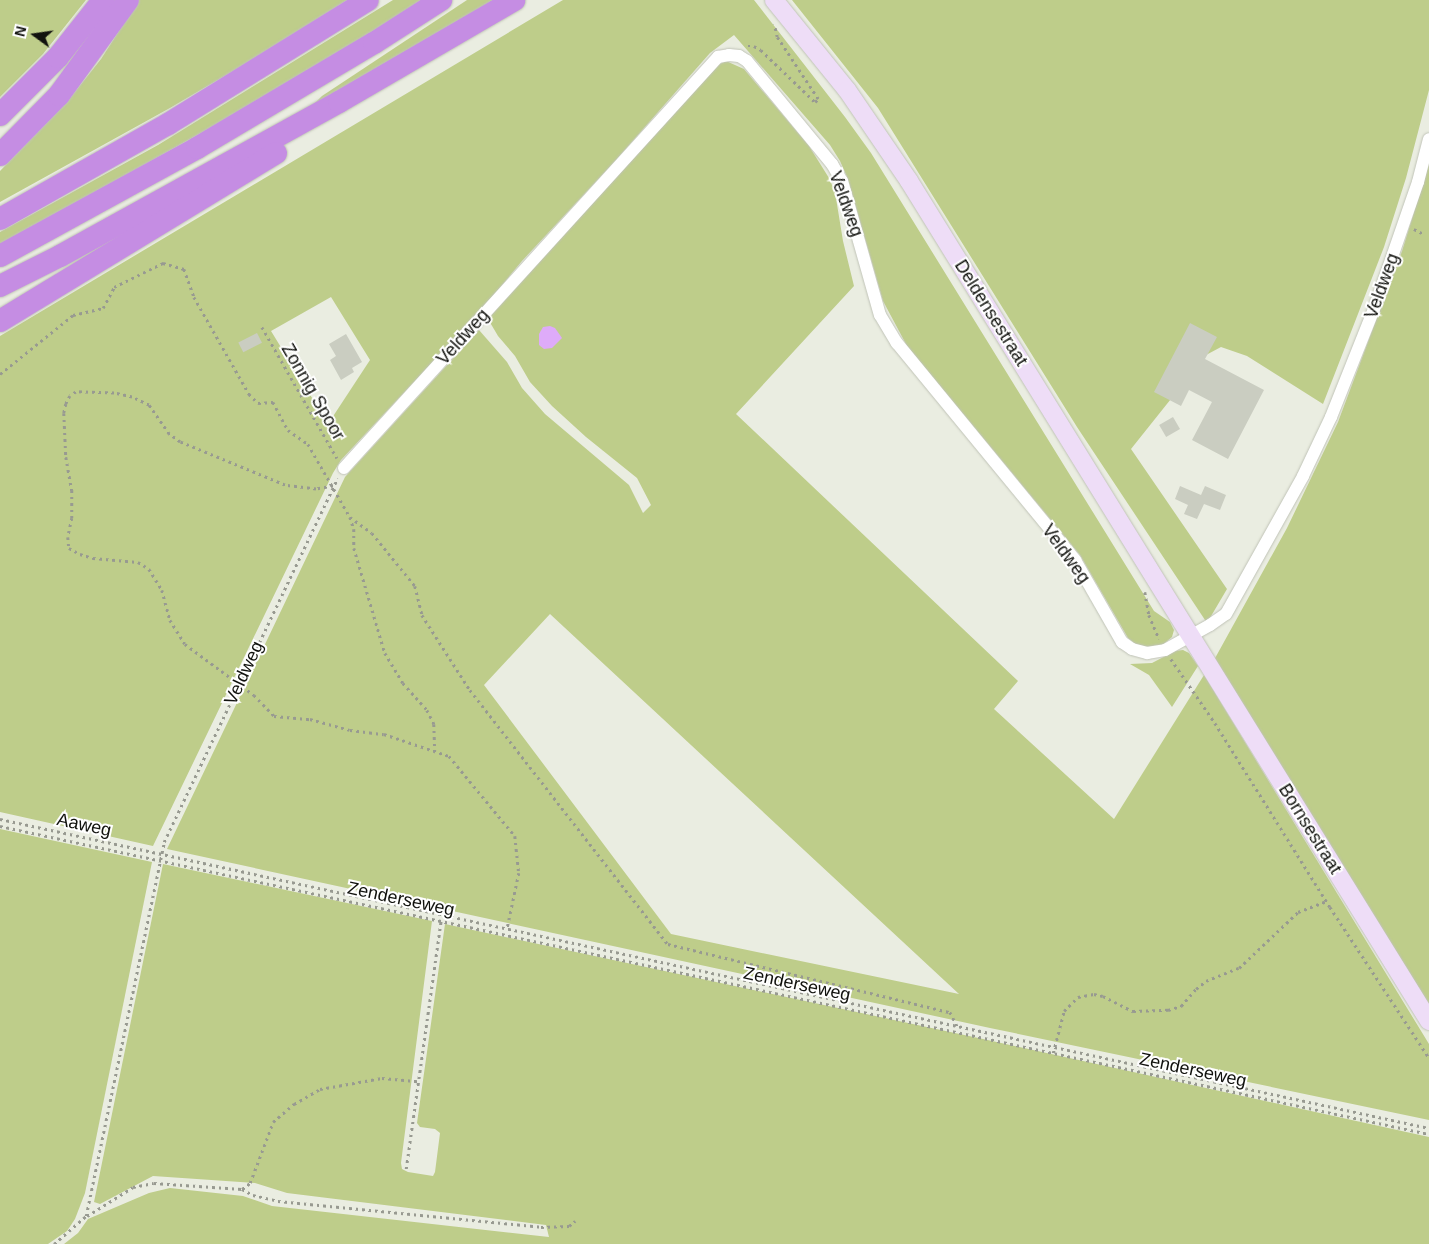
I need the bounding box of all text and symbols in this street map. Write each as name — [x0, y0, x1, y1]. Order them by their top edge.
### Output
north arrow — [10, 10, 60, 60]
text: N — [11, 25, 29, 38]
street label: Veldweg — [824, 168, 868, 240]
street label: Veldweg — [1360, 250, 1404, 322]
street label: Deldensestraat — [950, 256, 1032, 370]
street label: Veldweg — [432, 304, 494, 370]
street label: Zonnig Spoor — [277, 340, 349, 444]
street label: Veldweg — [1037, 520, 1095, 588]
street label: Veldweg — [220, 638, 268, 708]
street label: Bornsestraat — [1274, 780, 1346, 878]
street label: Aaweg — [55, 809, 113, 841]
street label: Zenderseweg — [345, 877, 457, 921]
street label: Zenderseweg — [741, 962, 853, 1006]
street label: Zenderseweg — [1137, 1048, 1249, 1092]

